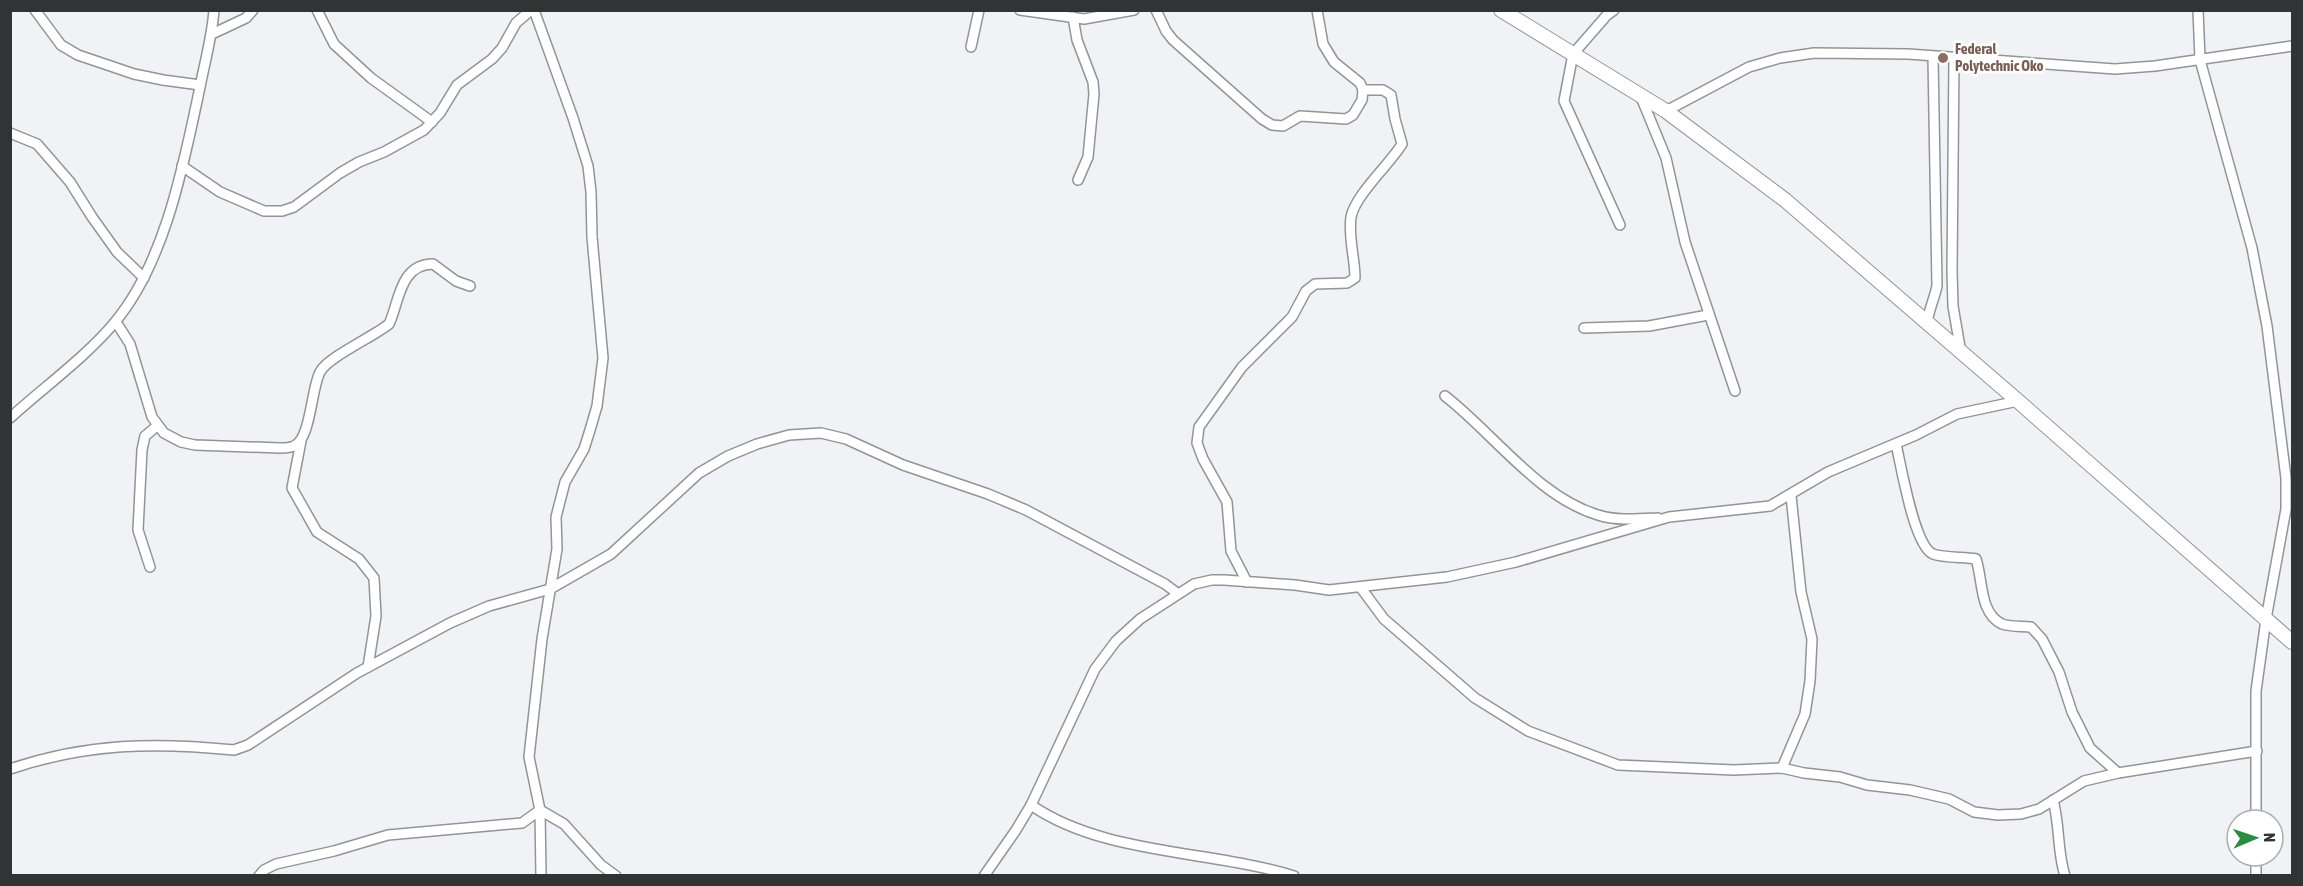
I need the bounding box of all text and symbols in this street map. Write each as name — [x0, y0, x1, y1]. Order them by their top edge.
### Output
place label: Federal Polytechnic Oko — [1955, 40, 2043, 74]
marker: Federal Polytechnic Oko — [1936, 51, 1950, 65]
north arrow — [2225, 808, 2285, 868]
text: N — [2261, 832, 2279, 843]

